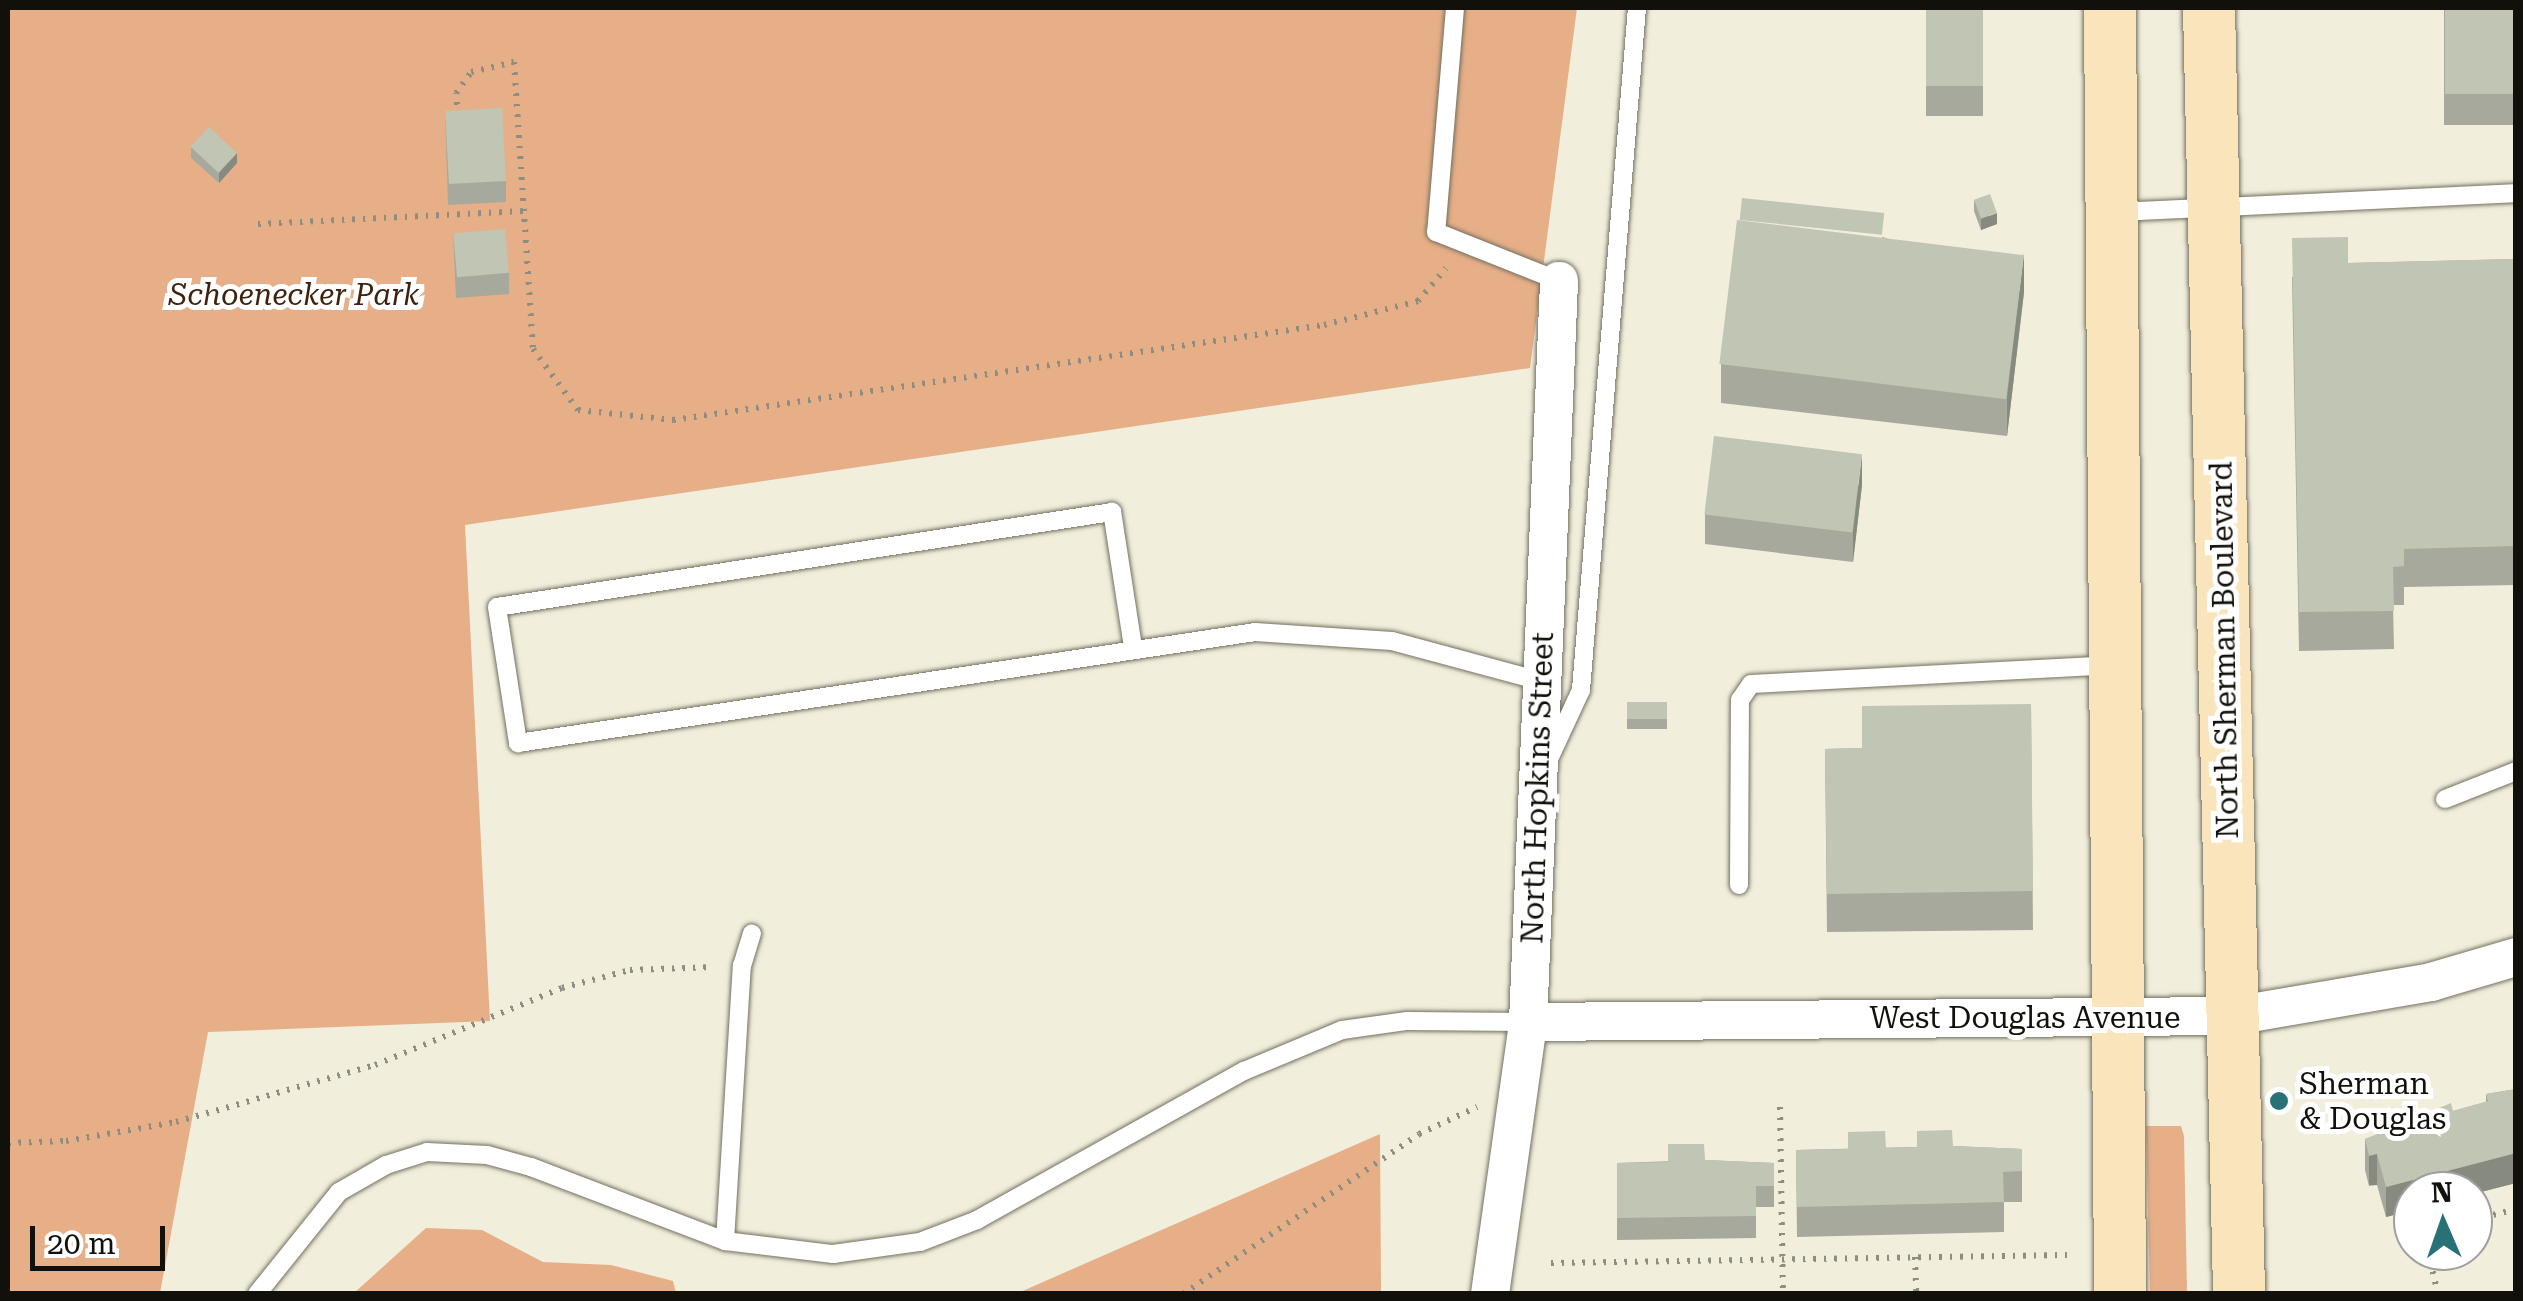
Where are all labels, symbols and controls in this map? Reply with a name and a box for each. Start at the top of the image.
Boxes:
park label: Schoenecker Park [169,277,419,313]
street label: North Sherman Boulevard [2204,461,2246,839]
street label: North Hopkins Street [1515,632,1561,944]
street label: West Douglas Avenue [1869,1000,2181,1036]
place label: Sherman & Douglas [2299,1066,2446,1136]
marker: Sherman & Douglas [2268,1090,2290,1112]
north arrow [2393,1171,2493,1271]
text: N [2431,1176,2453,1209]
scale bar [35,1206,170,1268]
text: 20 m [47,1226,116,1261]

